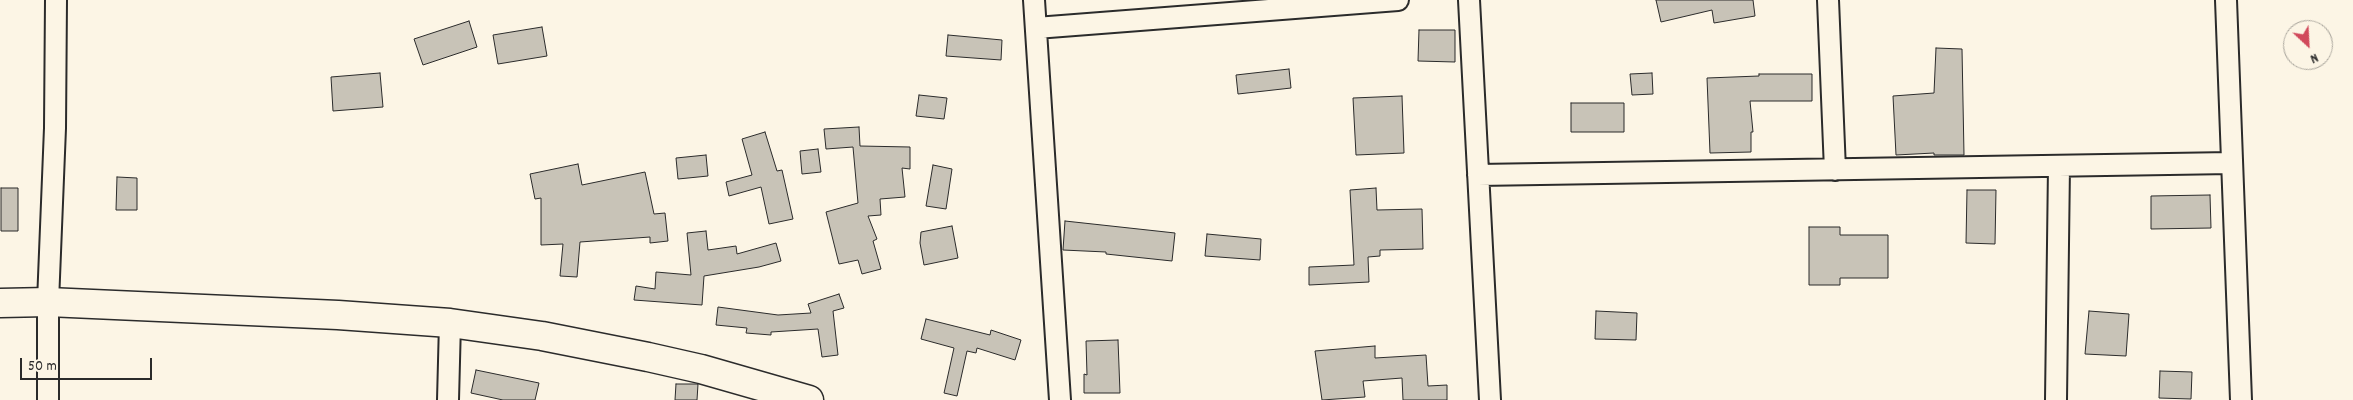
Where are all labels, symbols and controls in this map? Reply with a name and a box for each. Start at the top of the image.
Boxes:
north arrow [2283,20,2333,70]
text: N [2307,47,2321,68]
scale bar [22,348,155,380]
text: 50 m [28,356,57,378]

